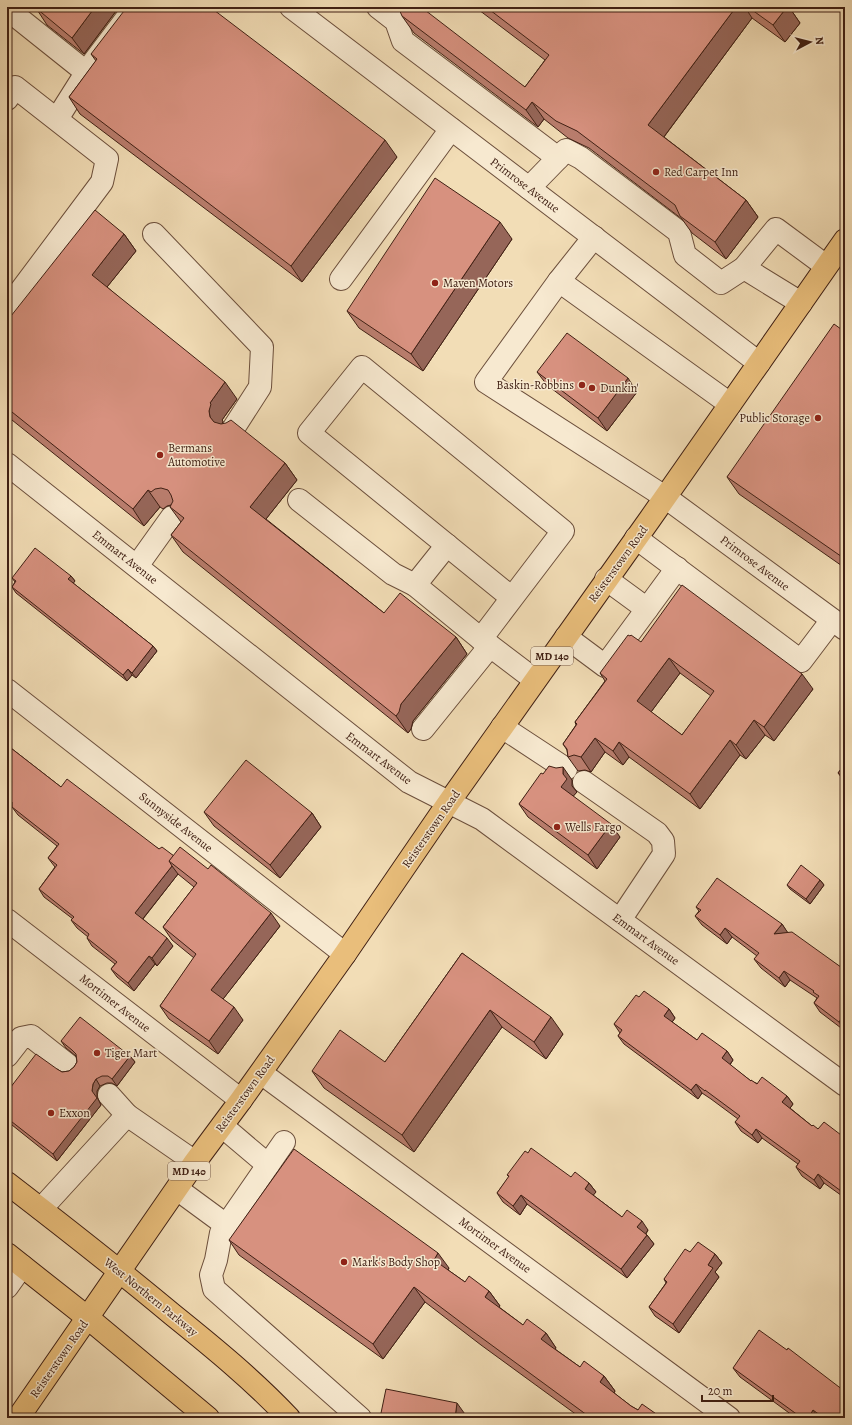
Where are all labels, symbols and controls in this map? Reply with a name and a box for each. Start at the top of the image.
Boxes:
north arrow [790,22,830,62]
text: N [811,36,827,46]
street label: Primrose Avenue [487,154,563,216]
place label: Red Carpet Inn [664,164,739,180]
marker: Red Carpet Inn [651,167,661,177]
place label: Maven Motors [443,275,513,291]
marker: Maven Motors [430,278,440,288]
place label: Baskin-Robbins [496,377,574,393]
marker: Baskin-Robbins [577,380,587,390]
place label: Dunkin' [600,380,639,396]
marker: Dunkin' [587,383,597,393]
place label: Public Storage [739,410,810,426]
marker: Public Storage [813,413,823,423]
place label: Bermans Automotive [167,440,225,470]
marker: Bermans Automotive [155,450,165,460]
street label: Reisterstown Road [585,522,652,606]
street label: Emmart Avenue [89,526,161,588]
street label: Primrose Avenue [717,532,793,594]
road number: MD 140 [531,647,573,665]
street label: Emmart Avenue [343,728,415,788]
street label: Reisterstown Road [398,786,464,871]
street label: Sunnyside Avenue [136,788,216,856]
place label: Wells Fargo [564,819,622,835]
marker: Wells Fargo [552,822,562,832]
street label: Emmart Avenue [609,909,683,969]
street label: Mortimer Avenue [76,970,154,1036]
place label: Tiger Mart [105,1045,157,1061]
marker: Tiger Mart [92,1048,102,1058]
street label: Reisterstown Road [212,1052,279,1136]
place label: Exxon [59,1105,90,1121]
marker: Exxon [46,1108,56,1118]
road number: MD 140 [168,1162,210,1180]
street label: Mortimer Avenue [456,1213,534,1277]
street label: West Northern Parkway [100,1253,202,1340]
place label: Mark's Body Shop [352,1254,440,1270]
marker: Mark's Body Shop [339,1257,349,1267]
street label: Reisterstown Road [26,1316,92,1401]
scale bar [702,1377,773,1403]
text: 20 m [708,1383,732,1399]

